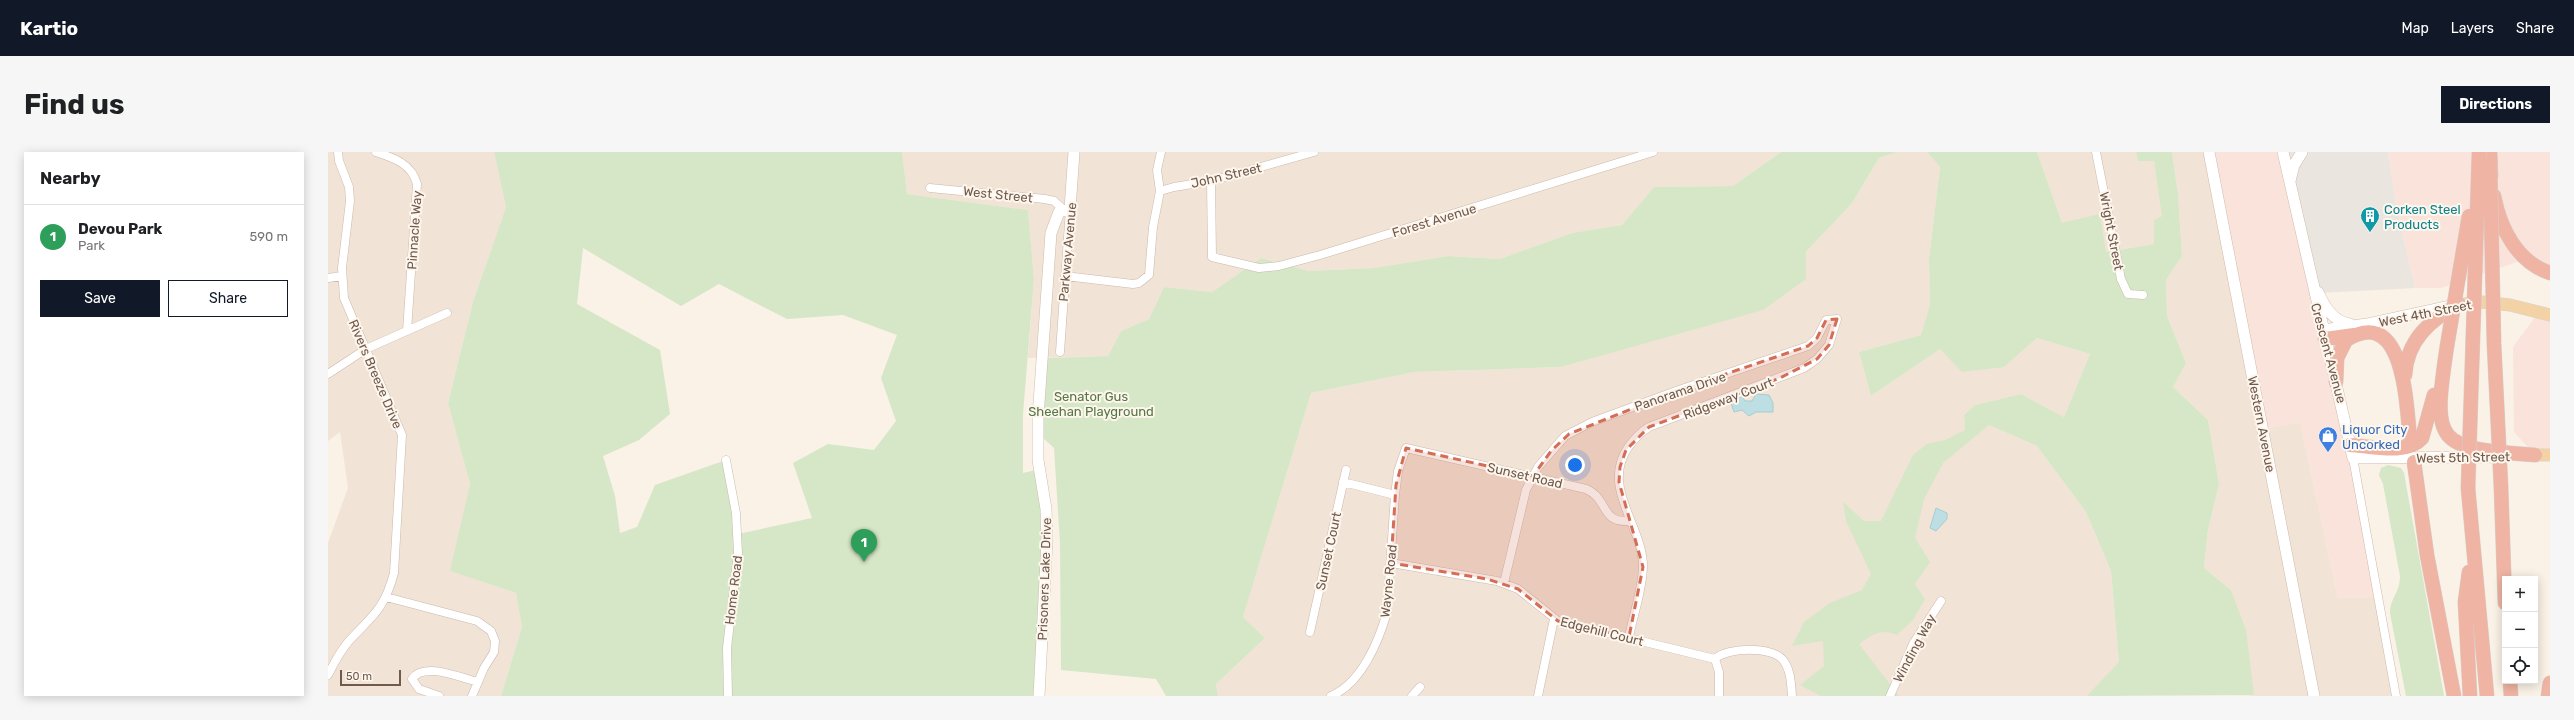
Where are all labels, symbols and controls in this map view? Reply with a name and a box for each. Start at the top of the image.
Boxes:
text: Kartio [20,17,78,40]
text: Map [2402,20,2429,37]
text: Layers [2451,20,2494,37]
text: Share [2516,20,2554,37]
button: Directions [2441,86,2550,123]
text: Find us [24,88,124,121]
street label: John Street [1189,160,1263,191]
text: Nearby [40,168,101,188]
street label: West Street [962,183,1033,206]
street label: Pinnacle Way [404,190,425,270]
street label: Wright Street [2096,191,2126,272]
street label: Forest Avenue [1390,201,1478,240]
street label: Parkway Avenue [1056,202,1079,302]
place label: Corken Steel Products [2384,202,2461,232]
building icon: Corken Steel Products [2359,205,2381,233]
text: Devou Park [78,220,162,238]
text: 1 [50,229,56,244]
text: 590 m [250,229,288,244]
text: Park [78,238,105,253]
button: Save [40,280,160,317]
button: Share [168,280,288,317]
street label: West 4th Street [2377,297,2473,330]
street label: Crescent Avenue [2308,301,2349,405]
street label: Rivers Breeze Drive [346,317,405,431]
street label: Panorama Drive [1632,369,1728,414]
street label: Ridgeway Court [1681,374,1776,424]
street label: Western Avenue [2245,375,2278,473]
park label: Senator Gus Sheehan Playground [1028,389,1154,420]
place label: Liquor City Uncorked [2342,422,2407,452]
shop icon: Liquor City Uncorked [2317,425,2339,453]
street label: West 5th Street [2416,449,2510,466]
your location [1565,455,1585,475]
street label: Sunset Road [1486,460,1564,491]
street label: Sunset Court [1313,510,1344,592]
street label: Prisoners Lake Drive [1035,517,1054,641]
pin: 1 [851,529,877,562]
street label: Wayne Road [1377,544,1400,618]
street label: Home Road [722,555,745,626]
map controls [2502,576,2538,684]
button: + [2502,576,2538,612]
street label: Winding Way [1890,611,1940,685]
button: − [2502,612,2538,648]
street label: Edgehill Court [1559,614,1645,650]
button: locate [2502,648,2538,684]
scale bar [340,668,401,687]
text: 50 m [346,670,372,683]

